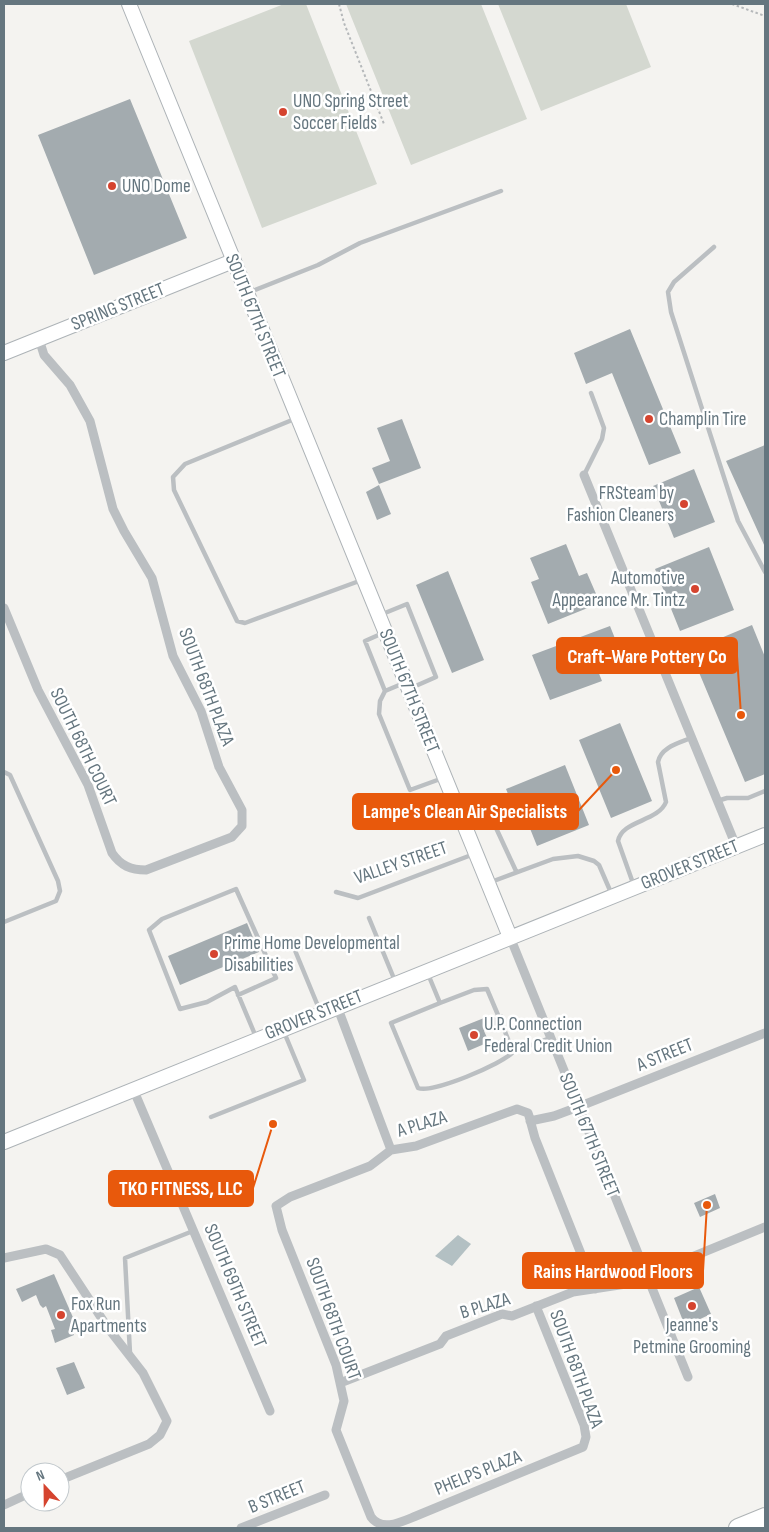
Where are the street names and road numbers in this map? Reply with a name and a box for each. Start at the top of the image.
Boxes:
street label: SOUTH 67TH STREET [220,251,290,382]
street label: SPRING STREET [68,278,168,336]
street label: SOUTH 68TH PLAZA [173,625,239,750]
street label: SOUTH 67TH STREET [374,626,444,757]
street label: SOUTH 68TH COURT [45,684,122,810]
street label: GROVER STREET [638,835,743,895]
street label: VALLEY STREET [351,836,451,890]
street label: GROVER STREET [262,985,367,1045]
street label: A STREET [632,1033,697,1077]
street label: SOUTH 67TH STREET [554,1070,624,1201]
street label: A PLAZA [393,1105,450,1143]
street label: SOUTH 69TH STREET [199,1221,272,1352]
street label: SOUTH 68TH COURT [300,1255,366,1384]
street label: B PLAZA [457,1287,514,1324]
street label: SOUTH 68TH PLAZA [544,1307,608,1432]
street label: PHELPS PLAZA [431,1445,525,1501]
street label: B STREET [245,1475,309,1519]

